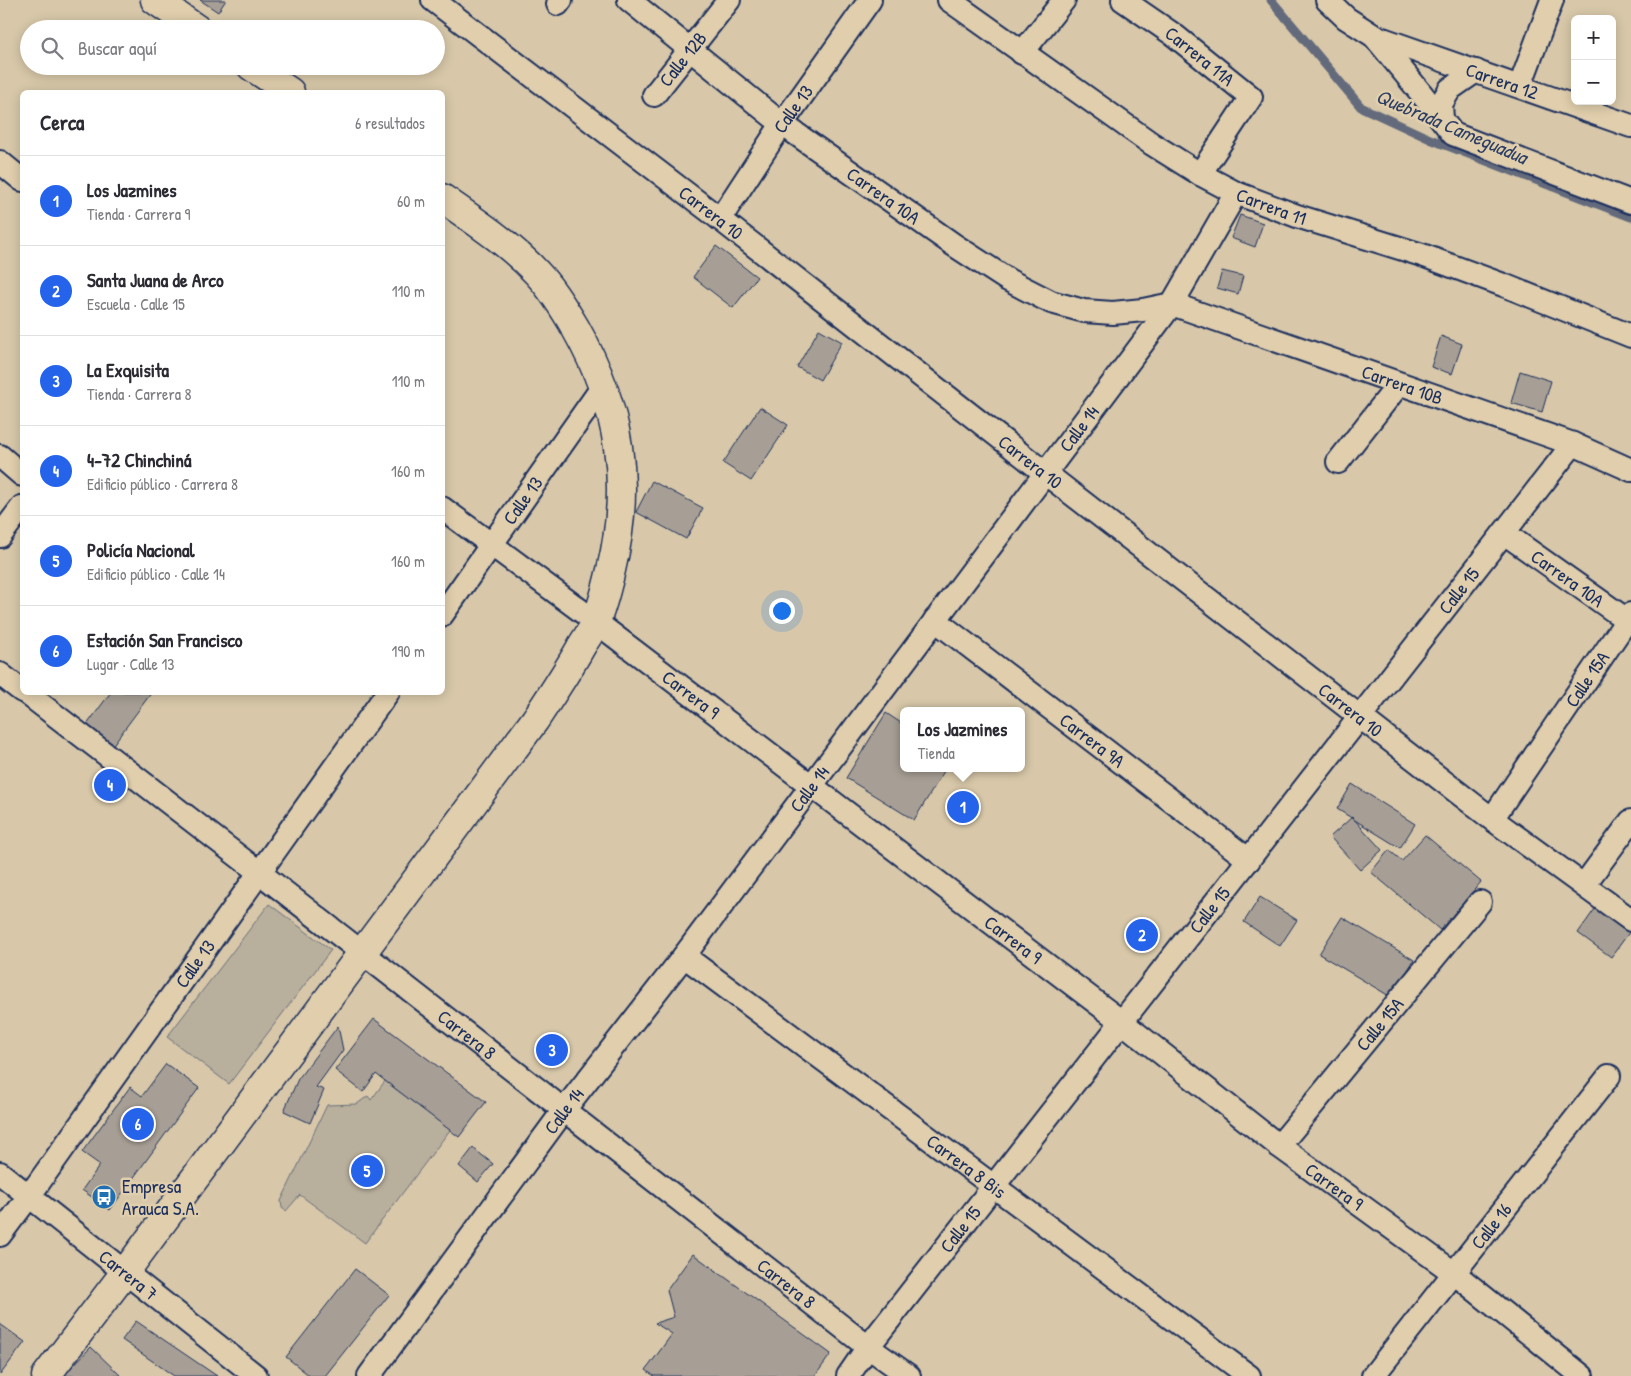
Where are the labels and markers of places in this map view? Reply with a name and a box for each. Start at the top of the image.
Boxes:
pin: 4 [94,766,126,804]
pin: 1 [947,788,979,826]
pin: 2 [1126,916,1158,954]
pin: 3 [536,1031,568,1069]
pin: 6 [122,1105,154,1143]
pin: 5 [351,1152,383,1190]
place label: Empresa Arauca S.A. [122,1173,199,1221]
bus stop icon: Empresa Arauca S.A. [91,1184,117,1210]

